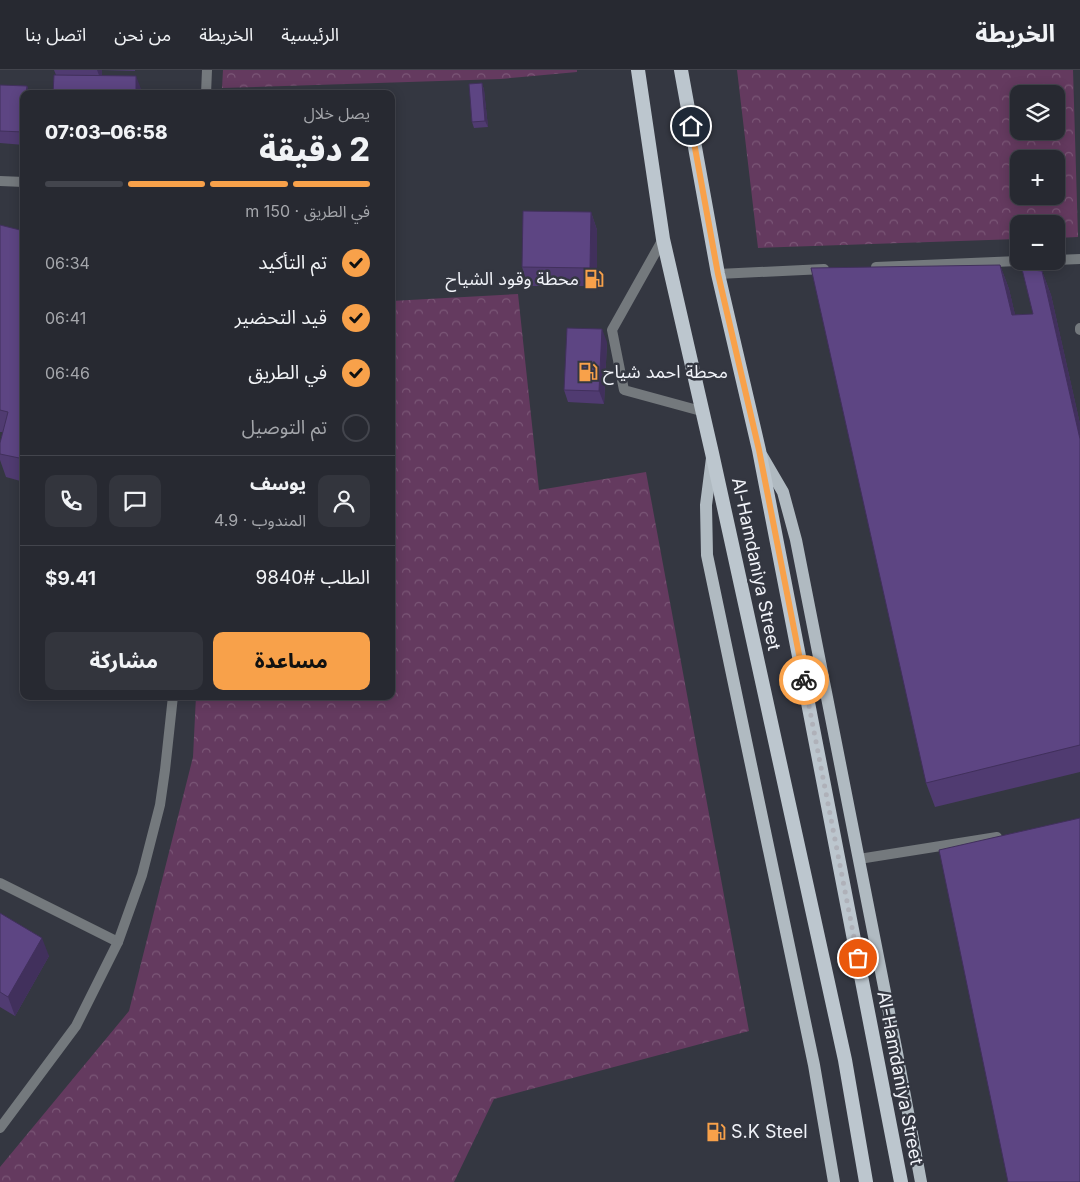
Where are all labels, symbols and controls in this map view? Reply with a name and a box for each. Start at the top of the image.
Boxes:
text: الخريطة [975,19,1055,48]
text: اتصل بنا [25,24,86,45]
text: من نحن [114,24,171,45]
text: الخريطة [199,24,253,45]
text: الرئيسية [281,24,339,45]
map controls [1010,85,1065,270]
button: layers [1010,85,1065,140]
text: يصل خلال [304,103,370,123]
pin [670,105,712,147]
icon: home [677,112,705,140]
text: 06:58–07:03 [45,121,168,144]
text: 2 دقيقة [259,130,370,169]
button: + [1010,150,1065,205]
text: في الطريق · 150 m [245,201,370,221]
button: − [1010,215,1065,270]
icon: check [342,249,370,277]
text: تم التأكيد [258,251,327,274]
text: 06:34 [45,253,90,273]
place label: محطة وقود الشياح [446,268,579,292]
fuel station icon: محطة وقود الشياح [583,268,605,290]
icon: check [342,304,370,332]
text: قيد التحضير [235,306,327,329]
text: 06:41 [45,308,86,328]
icon: check [342,359,370,387]
text: في الطريق [248,361,327,384]
fuel station icon: محطة احمد شياح [577,361,599,383]
place label: محطة احمد شياح [603,361,728,385]
text: 06:46 [45,363,90,383]
text: تم التوصيل [242,416,327,439]
text: يوسف [250,472,306,495]
button: phone [45,475,97,527]
button: chat [109,475,161,527]
button: person [318,475,370,527]
street label: Al-Hamdaniya Street [728,475,785,652]
text: المندوب · 4.9 [214,510,306,530]
text: الطلب #9840 [255,566,370,589]
text: $9.41 [45,567,96,590]
button: مشاركة [45,632,203,690]
button: مساعدة [213,632,370,690]
courier [779,655,829,705]
icon: bike [790,666,818,694]
pin [837,937,879,979]
icon: bag [844,944,872,972]
street label: Al-Hamdaniya Street [873,989,928,1167]
fuel station icon: S.K Steel [705,1121,727,1143]
place label: S.K Steel [731,1121,808,1142]

